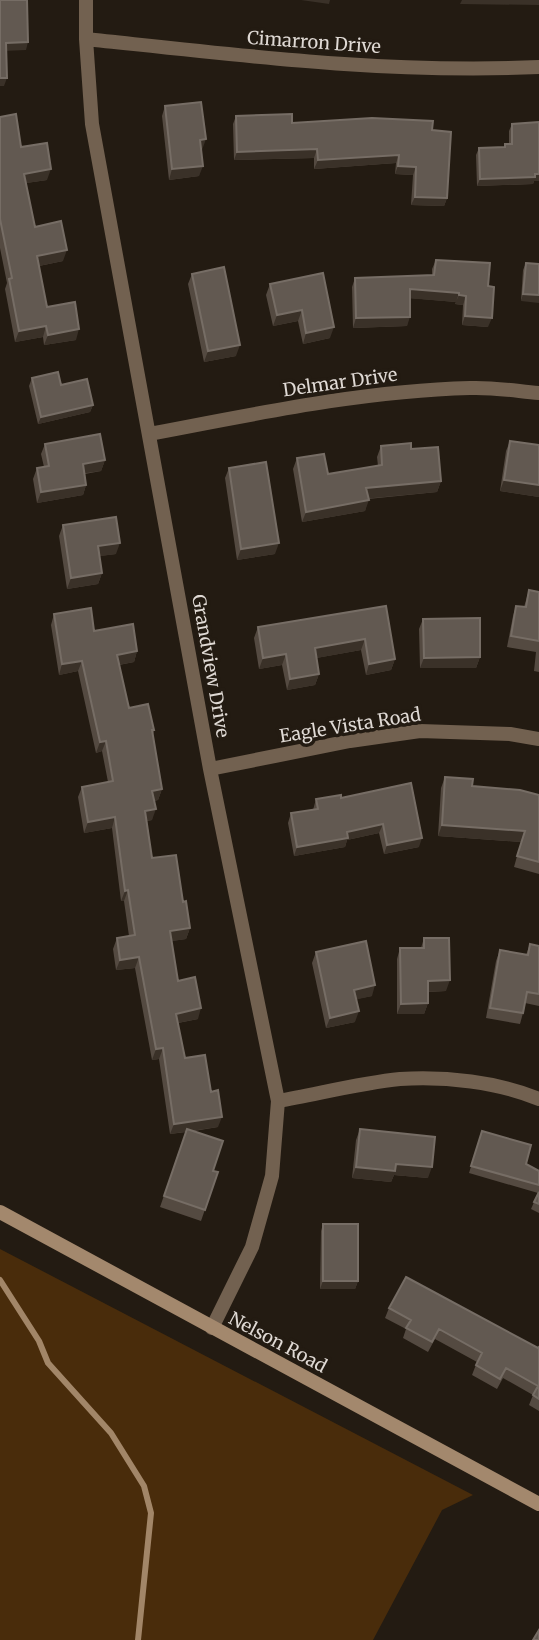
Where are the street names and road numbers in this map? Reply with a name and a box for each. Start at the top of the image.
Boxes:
street label: Cimarron Drive [246,26,382,58]
street label: Delmar Drive [281,363,399,401]
street label: Grandview Drive [187,593,235,739]
street label: Eagle Vista Road [278,702,423,748]
street label: Nelson Road [225,1307,331,1378]

